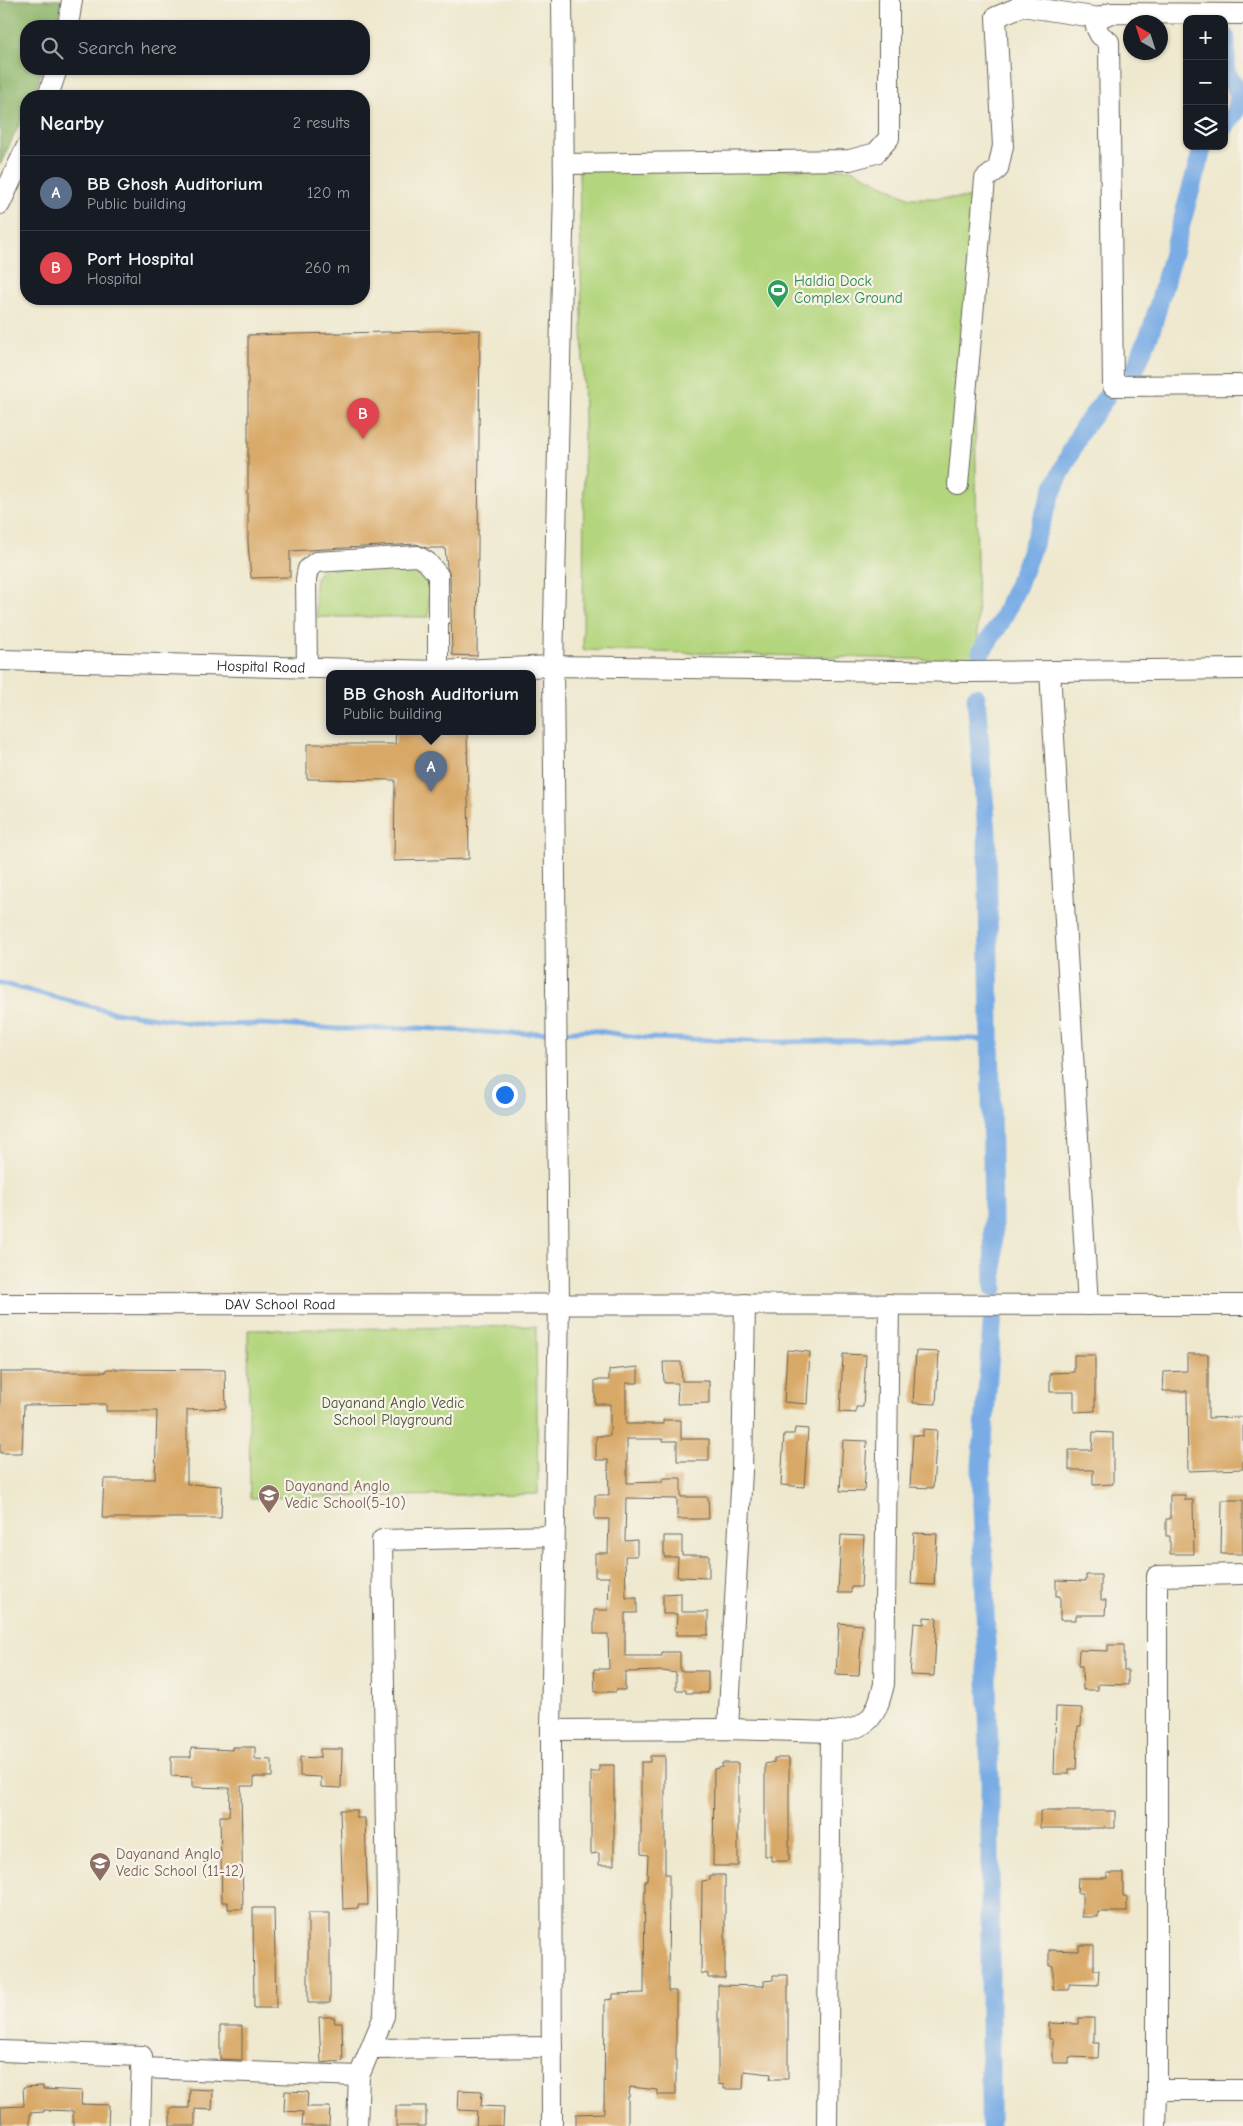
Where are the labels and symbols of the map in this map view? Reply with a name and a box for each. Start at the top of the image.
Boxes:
north arrow [1123,15,1168,60]
place label: Haldia Dock Complex Ground [794,272,903,307]
sports icon: Haldia Dock Complex Ground [766,278,790,309]
pin: B [347,398,379,439]
street label: Hospital Road [216,656,305,677]
pin: A [415,751,447,792]
your location [492,1082,518,1108]
street label: DAV School Road [225,1295,335,1313]
park label: Dayanand Anglo Vedic School Playground [321,1394,465,1429]
place label: Dayanand Anglo Vedic School(5-10) [285,1477,406,1512]
school or university icon: Dayanand Anglo Vedic School(5-10) [257,1483,281,1514]
place label: Dayanand Anglo Vedic School (11-12) [116,1845,244,1880]
school or university icon: Dayanand Anglo Vedic School (11-12) [88,1851,112,1882]

